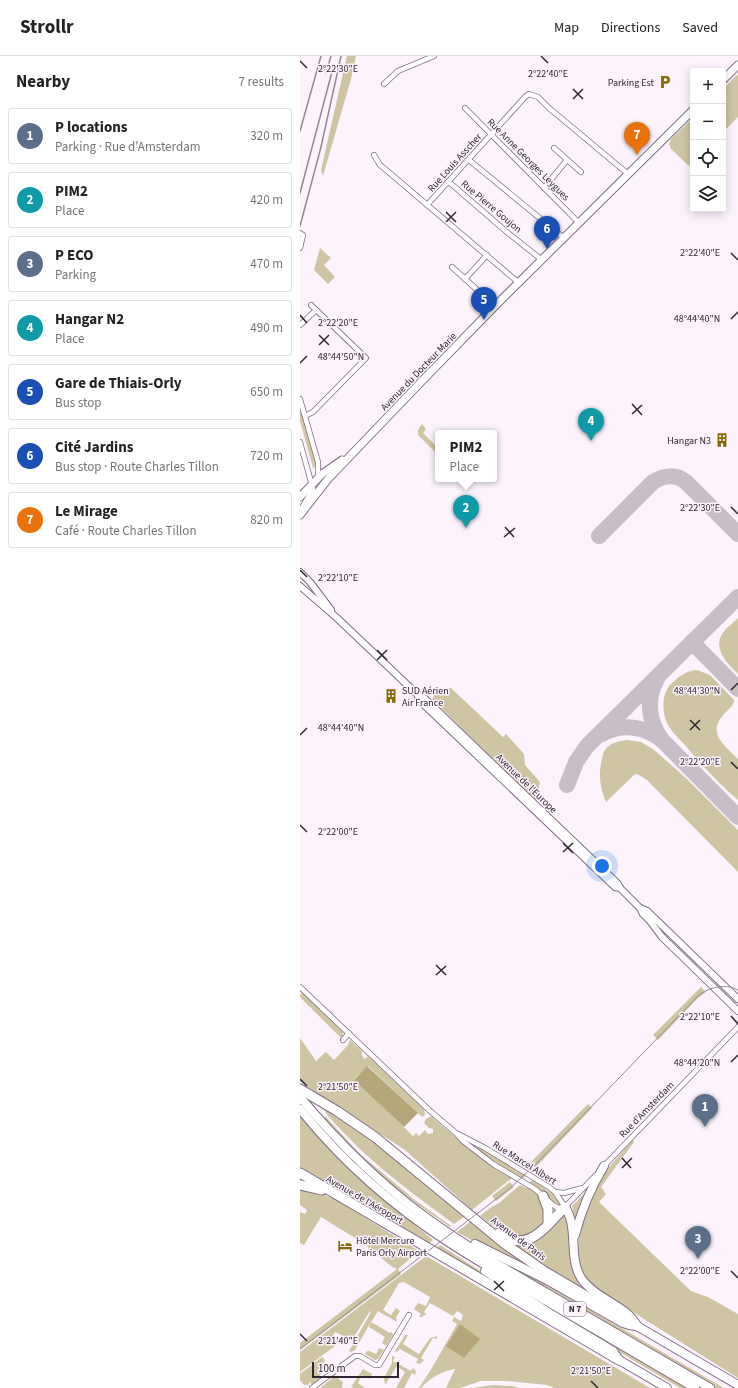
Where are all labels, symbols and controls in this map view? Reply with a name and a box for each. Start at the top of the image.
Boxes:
text: Strollr [20,14,74,41]
text: Map [554,18,579,38]
text: Directions [601,18,660,38]
text: Saved [682,18,718,38]
text: 2°22'30"E [318,62,358,76]
text: 2°22'40"E [528,67,568,81]
map controls [690,68,726,212]
button: + [690,68,726,104]
text: Nearby [16,70,70,94]
text: 7 results [239,73,284,91]
parking icon: Parking Est [657,74,673,90]
place label: Parking Est [608,76,655,90]
button: − [690,104,726,140]
street label: Rue Anne Georges Leygues [484,115,573,204]
text: P locations [55,117,128,138]
pin: 7 [624,122,650,155]
text: 1 [27,127,33,145]
text: 320 m [250,127,283,145]
street label: Rue Louis Asscher [425,130,485,195]
text: Parking · Rue d'Amsterdam [55,138,200,156]
button: locate [690,140,726,176]
button: layers [690,176,726,212]
street label: Rue Pierre Goujon [458,177,525,236]
text: PIM2 [55,181,88,202]
text: 2 [27,191,33,209]
text: 420 m [250,191,283,209]
text: Place [55,202,84,220]
pin: 6 [534,216,560,249]
text: P ECO [55,245,94,266]
text: 2°22'40"E [680,246,720,260]
text: 3 [27,255,33,273]
text: 470 m [250,255,283,273]
text: Parking [55,266,96,284]
pin: 5 [471,287,497,320]
text: Hangar N2 [55,309,124,330]
text: 48°44'40"N [674,312,720,326]
text: 2°22'20"E [318,316,358,330]
text: 4 [27,319,33,337]
text: 490 m [250,319,283,337]
street label: Avenue du Docteur Marie [378,329,460,414]
text: Place [55,330,84,348]
text: 48°44'50"N [318,350,364,364]
text: Gare de Thiais-Orly [55,373,182,394]
text: 5 [27,383,33,401]
text: 650 m [250,383,283,401]
text: Bus stop [55,394,101,412]
pin: 4 [578,408,604,441]
popup [435,430,497,482]
building icon: Hangar N3 [714,432,730,448]
place label: Hangar N3 [667,434,711,448]
text: Cité Jardins [55,437,133,458]
text: PIM2 [450,437,482,458]
text: 6 [27,447,33,465]
text: 720 m [250,447,283,465]
text: Bus stop · Route Charles Tillon [55,458,219,476]
text: Place [450,458,479,476]
pin: 2 [453,495,479,528]
text: Le Mirage [55,501,118,522]
text: 2°22'30"E [680,501,720,515]
text: 7 [27,511,33,529]
text: 820 m [250,511,283,529]
text: Café · Route Charles Tillon [55,522,197,540]
text: 2°22'10"E [318,571,358,585]
place label: SUD Aérien Air France [402,684,449,710]
text: 48°44'30"N [674,684,720,698]
building icon: SUD Aérien Air France [383,688,399,704]
text: 48°44'40"N [318,721,364,735]
street label: Avenue de l'Europe [493,751,560,817]
text: 2°22'20"E [680,755,720,769]
text: 2°22'00"E [318,825,358,839]
your location [592,856,612,876]
text: 2°22'10"E [680,1010,720,1024]
text: 48°44'20"N [674,1056,720,1070]
street label: Rue d'Amsterdam [616,1078,677,1141]
text: 2°21'50"E [318,1080,358,1094]
pin: 1 [692,1094,718,1127]
street label: Rue Marcel Albert [490,1138,560,1188]
street label: Avenue de l'Aéroport [323,1172,406,1228]
street label: Avenue de Paris [488,1213,549,1264]
pin: 3 [685,1226,711,1259]
place label: Hôtel Mercure Paris Orly Airport [356,1234,428,1260]
hotel icon: Hôtel Mercure Paris Orly Airport [337,1238,353,1254]
text: 2°22'00"E [680,1264,720,1278]
road number: N 7 [564,1302,586,1316]
text: 2°21'40"E [318,1334,358,1348]
scale bar [312,1360,399,1379]
text: 100 m [318,1361,346,1376]
text: 2°21'50"E [571,1364,611,1378]

